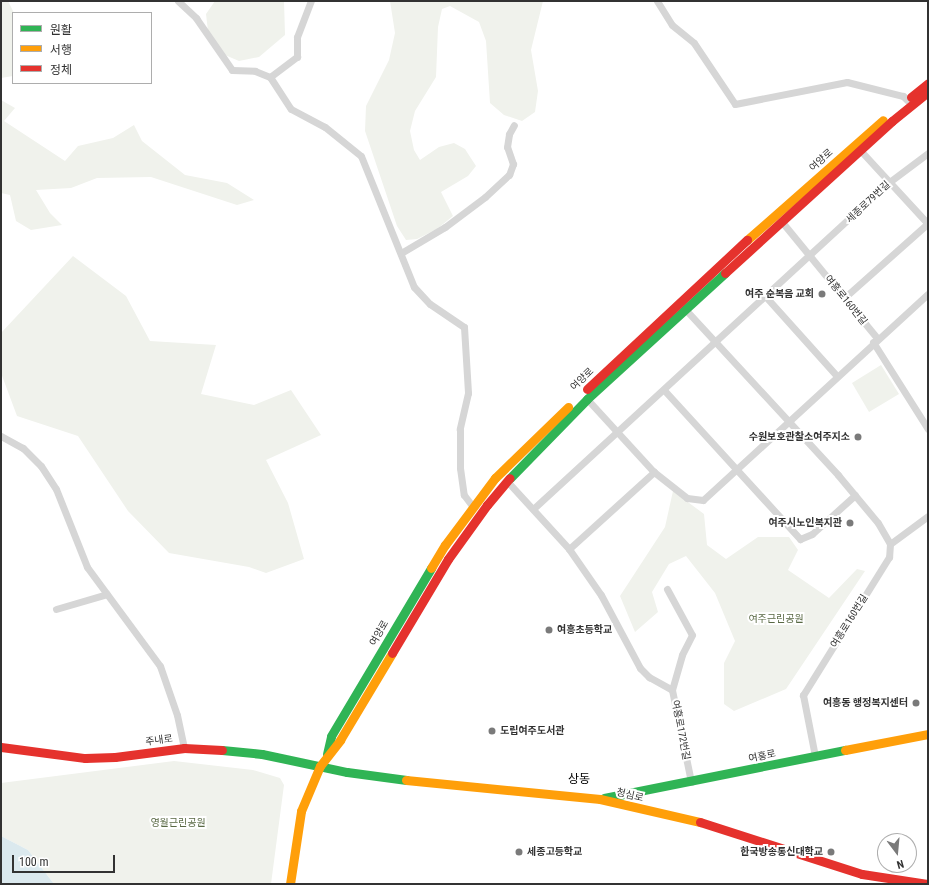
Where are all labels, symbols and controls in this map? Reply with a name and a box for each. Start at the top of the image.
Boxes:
legend [12,12,152,84]
text: 원활 [50,23,72,37]
text: 서행 [50,43,72,57]
text: 정체 [50,63,72,77]
street label: 여양로 [807,146,835,174]
street label: 세종로79번길 [843,179,893,225]
street label: 여흥로160번길 [822,273,870,327]
place label: 여주 순복음 교회 [745,288,814,300]
marker: 여주 순복음 교회 [817,289,827,299]
street label: 여양로 [568,365,596,393]
place label: 수원보호관찰소여주지소 [749,431,850,443]
marker: 수원보호관찰소여주지소 [853,432,863,442]
place label: 여주시노인복지관 [768,517,842,529]
marker: 여주시노인복지관 [845,518,855,528]
street label: 여흥로160번길 [828,592,870,650]
park label: 여주근린공원 [748,613,804,625]
street label: 여양로 [367,618,391,648]
place label: 여흥초등학교 [557,624,612,636]
marker: 여흥초등학교 [544,625,554,635]
place label: 여흥동 행정복지센터 [823,697,908,709]
marker: 여흥동 행정복지센터 [911,698,921,708]
street label: 여흥로172번길 [669,699,693,761]
place label: 도립여주도서관 [500,725,564,737]
marker: 도립여주도서관 [487,726,497,736]
street label: 주내로 [145,732,173,748]
street label: 여흥로 [747,747,777,765]
district label: 상동 [568,773,590,787]
street label: 청심로 [615,786,645,804]
park label: 영월근린공원 [150,817,206,829]
north arrow [877,833,917,873]
place label: 세종고등학교 [527,846,582,858]
place label: 한국방송통신대학교 [740,846,823,858]
scale bar [14,847,117,873]
marker: 세종고등학교 [514,847,524,857]
marker: 한국방송통신대학교 [826,847,836,857]
text: 100 m [19,855,49,869]
text: N [895,857,905,871]

